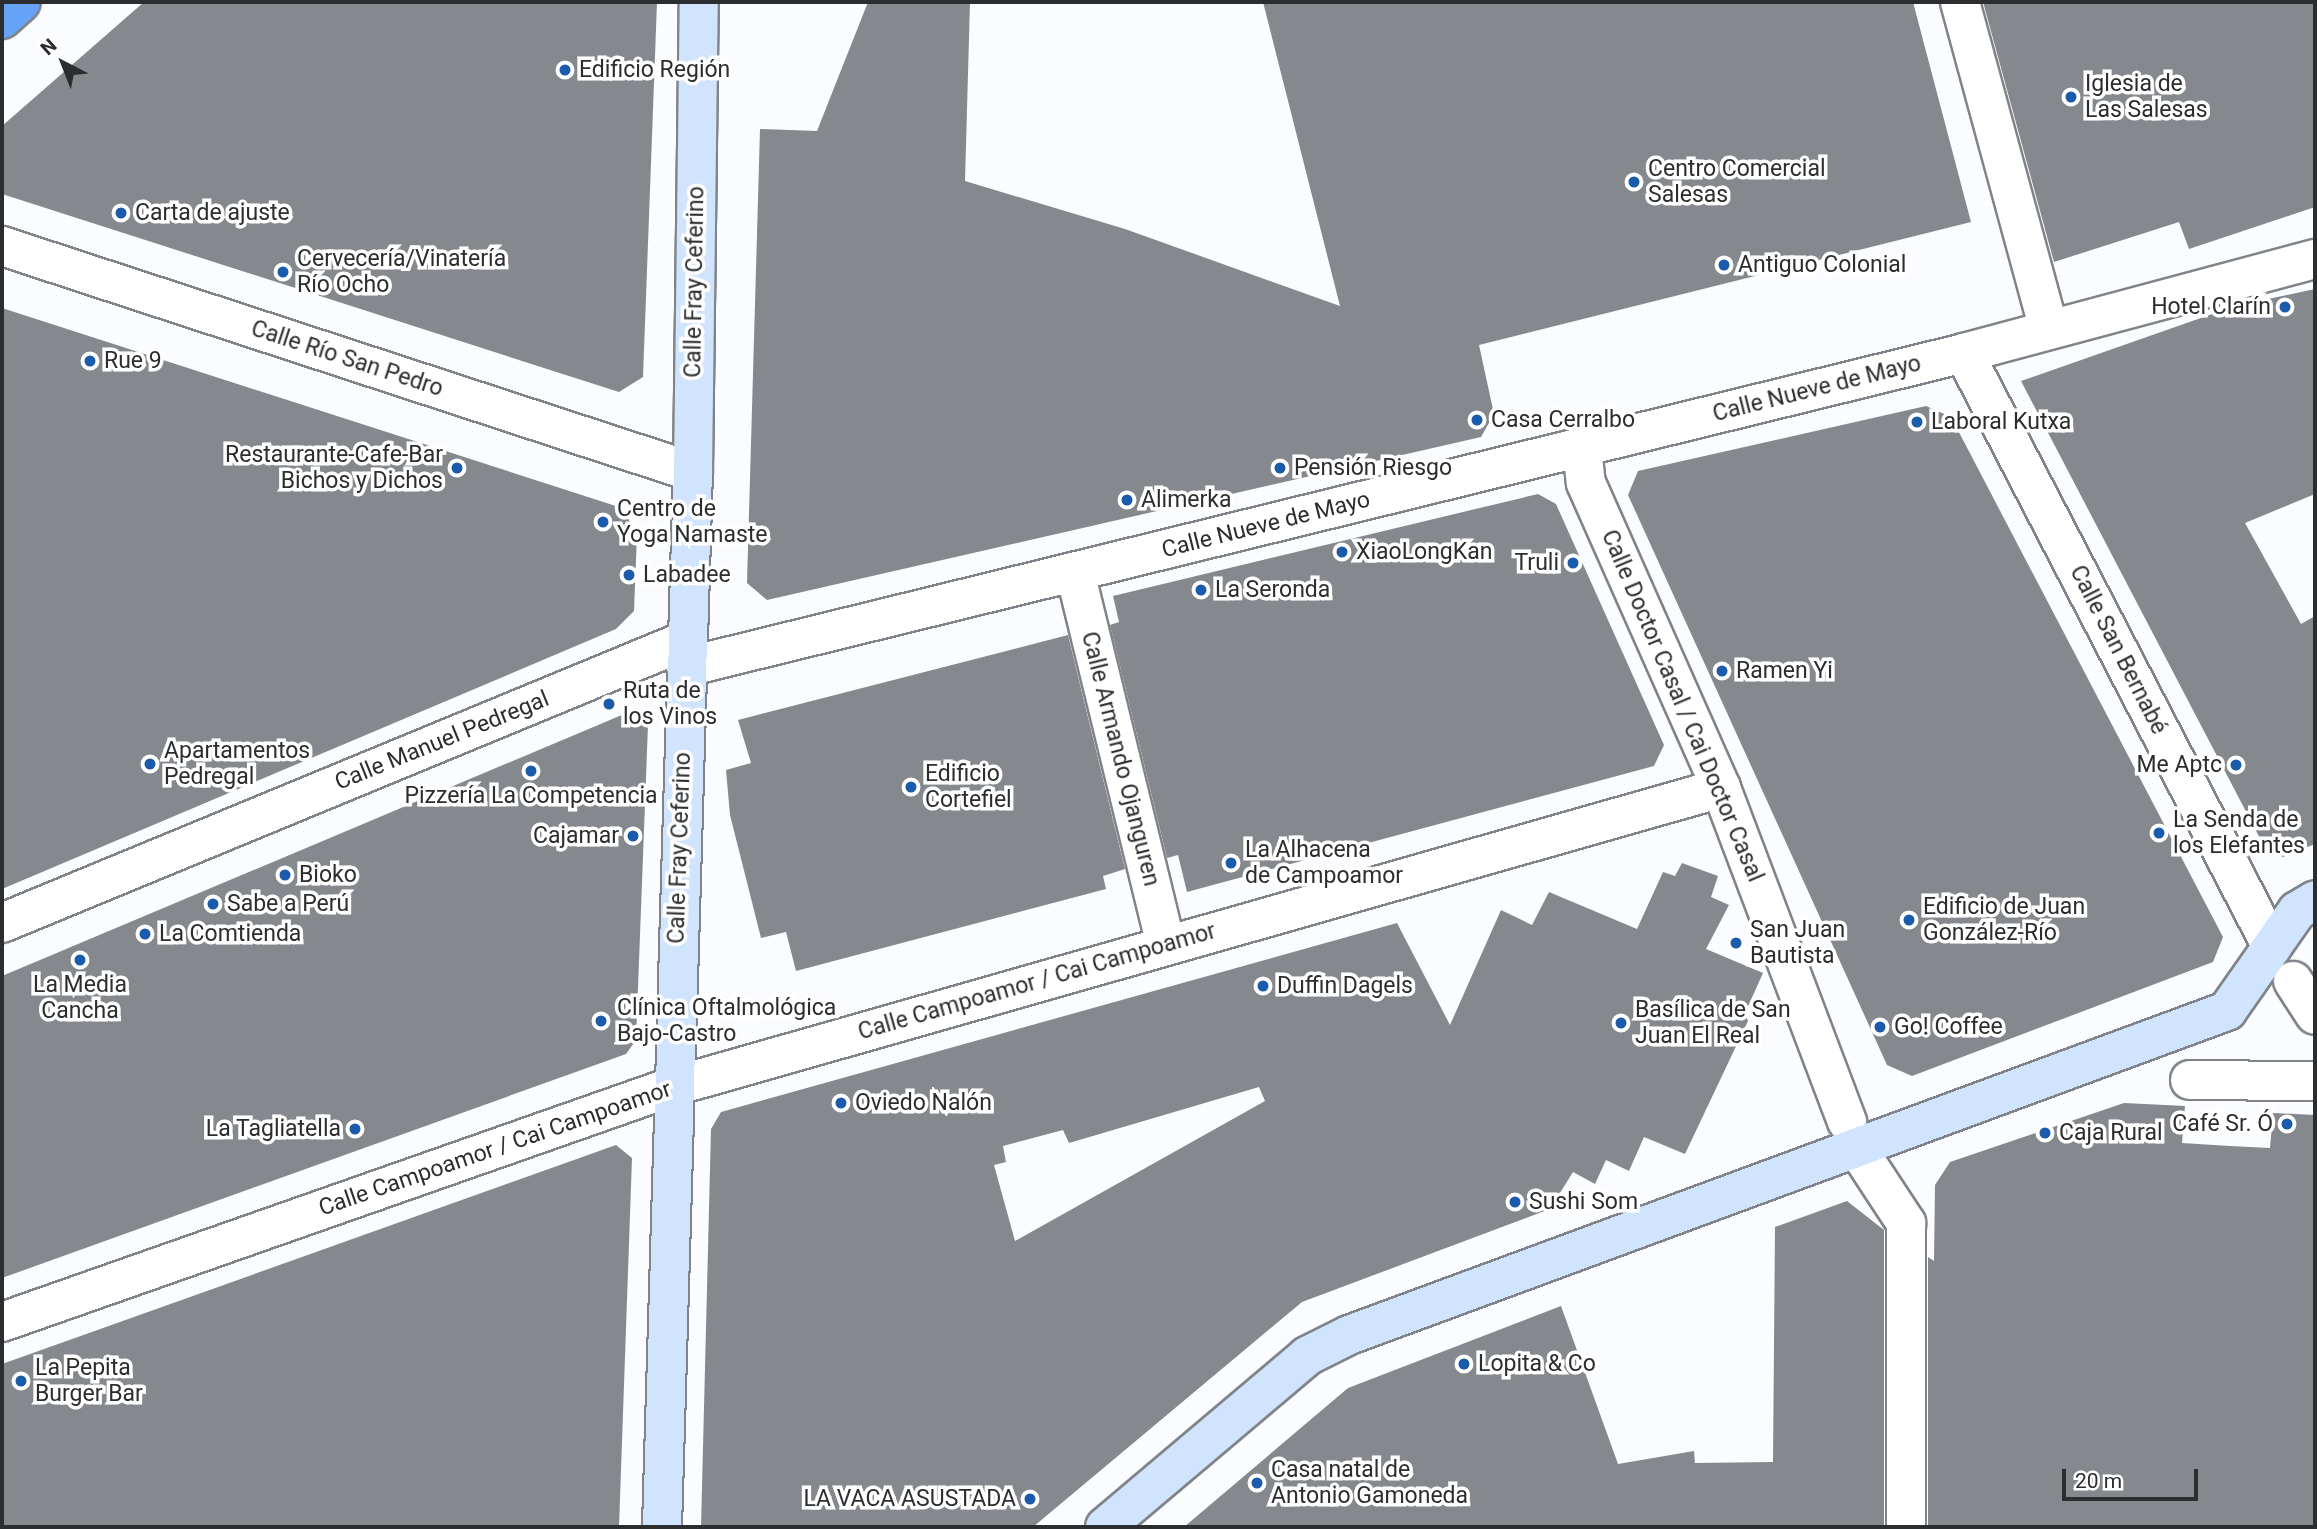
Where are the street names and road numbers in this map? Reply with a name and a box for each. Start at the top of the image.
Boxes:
street label: Calle Fray Ceferino [680,186,710,378]
street label: Calle Río San Pedro [248,315,446,403]
street label: Calle Nueve de Mayo [1710,350,1924,428]
street label: Calle Nueve de Mayo [1159,486,1373,564]
street label: Calle Doctor Casal / Cai Doctor Casal [1595,526,1769,886]
street label: Calle San Bernabé [2064,561,2172,739]
street label: Calle Armando Ojanguren [1075,629,1165,889]
street label: Calle Manuel Pedregal [331,685,553,797]
street label: Calle Fray Ceferino [663,752,697,944]
street label: Calle Campoamor / Cai Campoamor [855,918,1219,1046]
street label: Calle Campoamor / Cai Campoamor [315,1076,675,1222]

